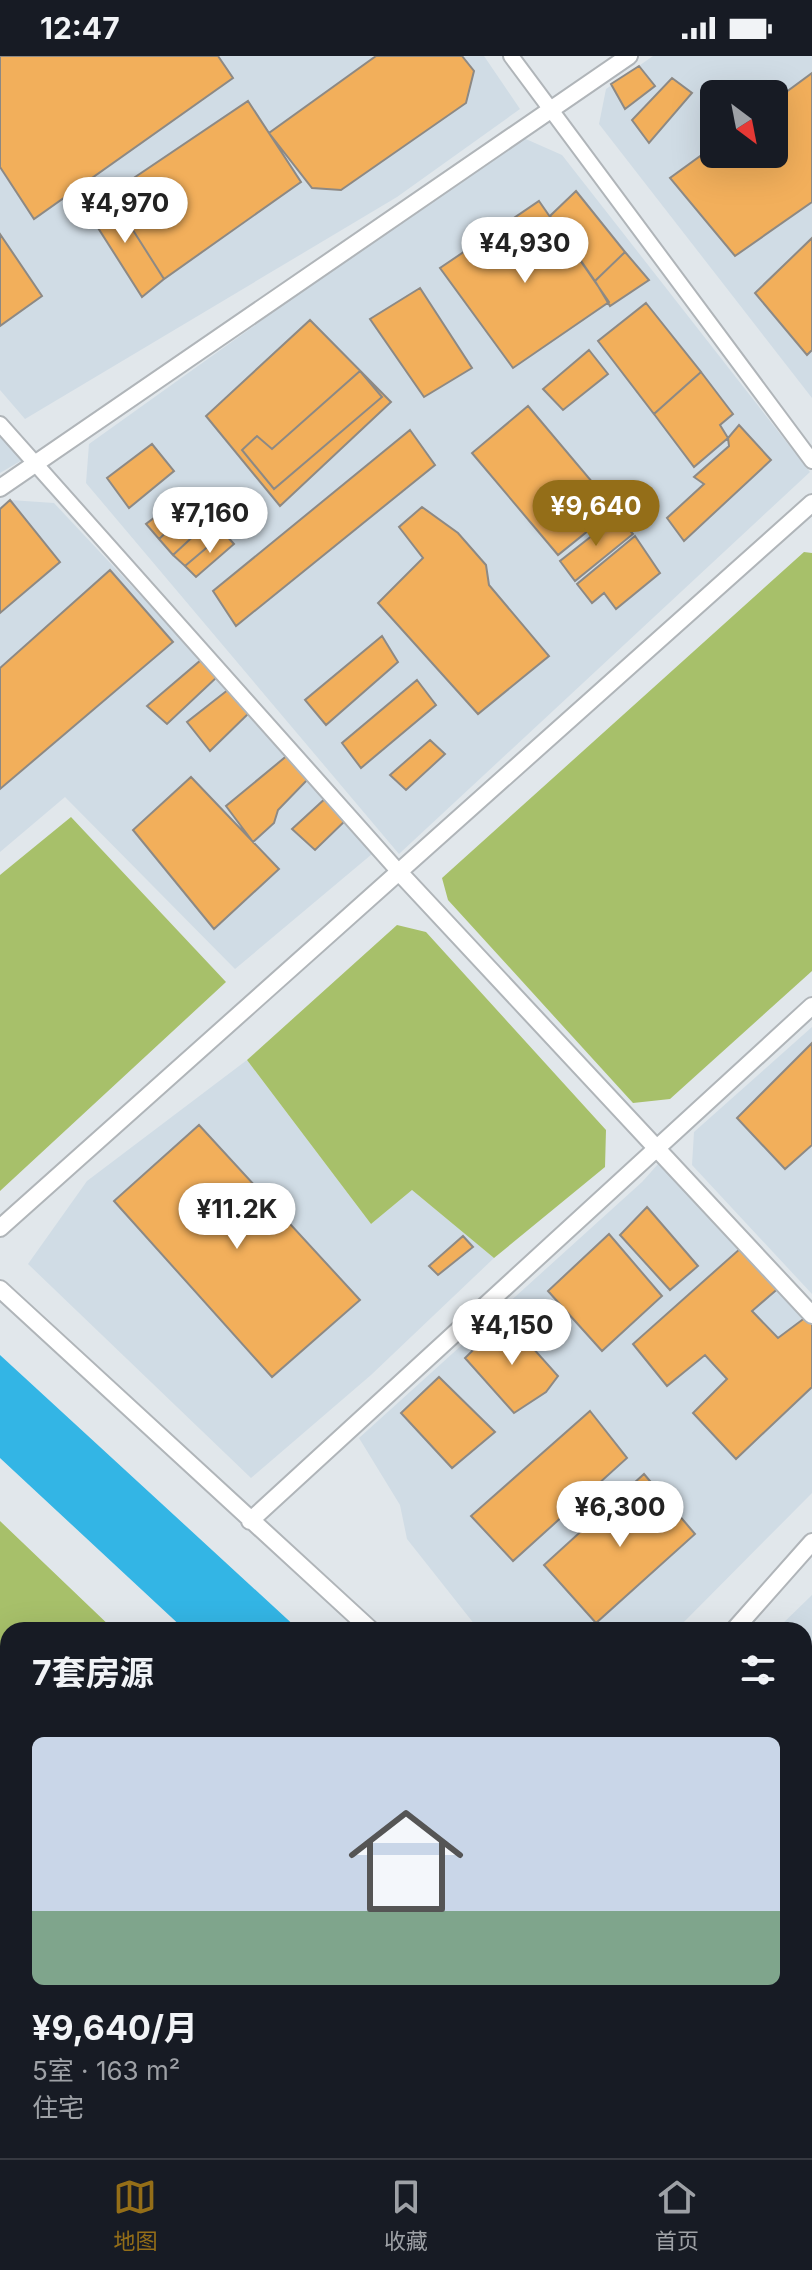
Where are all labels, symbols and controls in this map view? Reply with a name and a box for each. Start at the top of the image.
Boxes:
text: 12:47 [40,10,120,46]
north arrow [700,80,788,168]
map controls [700,80,788,168]
pin: ¥4,970 [60,177,190,245]
text: ¥4,970 [81,187,169,218]
pin: ¥4,930 [460,217,590,285]
text: ¥4,930 [479,227,571,258]
pin: ¥9,640 [531,480,661,548]
pin: ¥7,160 [145,487,275,555]
text: ¥9,640 [551,490,641,521]
text: ¥7,160 [171,497,249,528]
pin: ¥11.2K [172,1183,302,1251]
text: ¥11.2K [196,1193,278,1224]
pin: ¥4,150 [447,1299,577,1367]
text: ¥4,150 [470,1309,554,1340]
pin: ¥6,300 [555,1481,685,1549]
text: ¥6,300 [575,1491,665,1522]
icon: filters [736,1648,780,1692]
text: 7套房源 [32,1652,154,1693]
icon: home [334,1789,478,1933]
text: ¥9,640/月 [32,2007,198,2048]
text: 5室 · 163 m² [32,2055,180,2086]
text: 住宅 [32,2092,84,2123]
tab: 地图 [113,2175,157,2255]
tab: 收藏 [384,2175,428,2255]
tab: 首页 [655,2175,699,2255]

